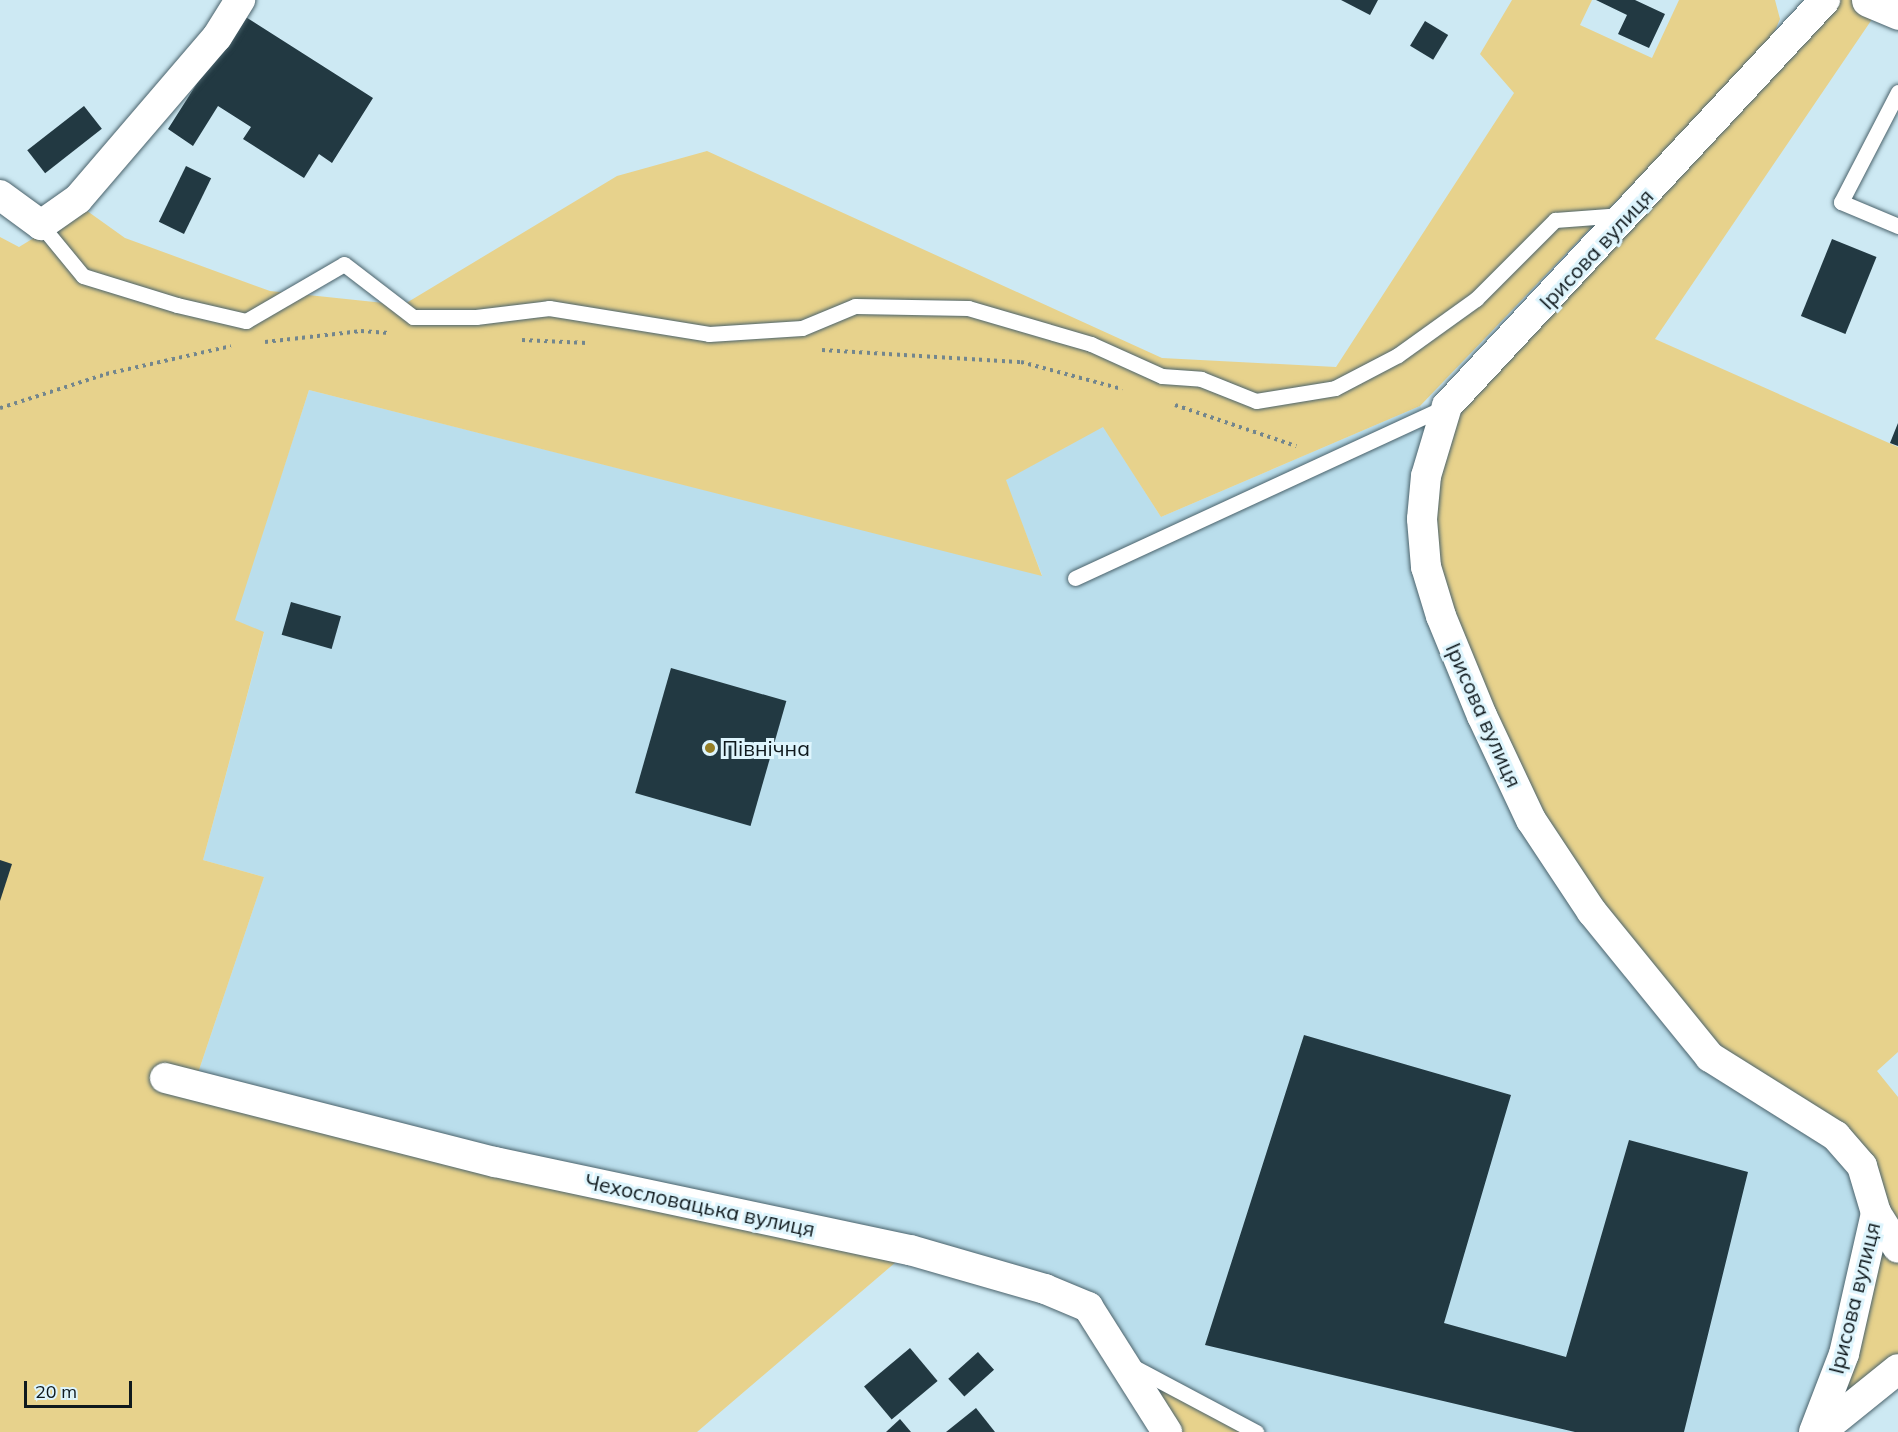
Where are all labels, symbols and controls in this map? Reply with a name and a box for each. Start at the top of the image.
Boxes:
street label: Ірисова вулиця [1534,184,1658,314]
street label: Ірисова вулиця [1441,639,1527,791]
place label: Північна [722,735,810,761]
marker: Північна [703,741,717,755]
street label: Чехословацька вулиця [583,1168,817,1242]
street label: Ірисова вулиця [1823,1220,1885,1376]
scale bar [27,1369,135,1407]
text: 20 m [35,1380,77,1403]

